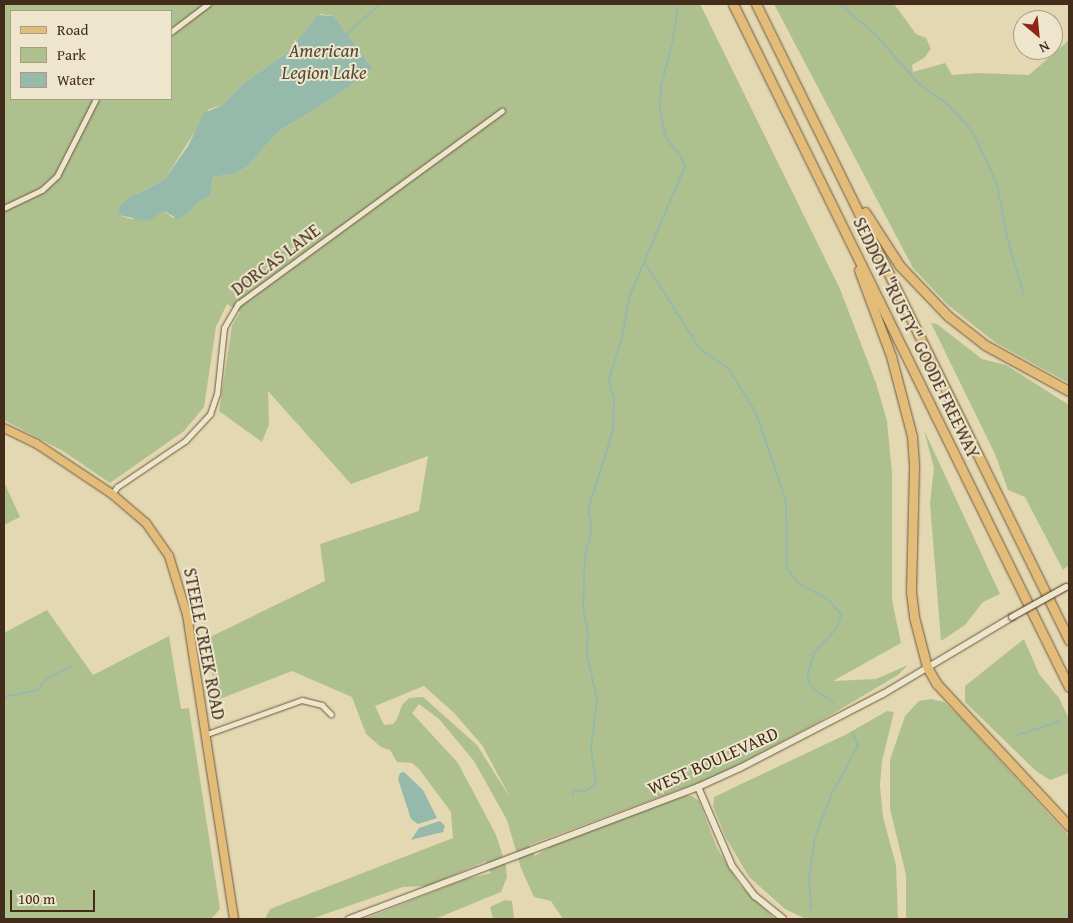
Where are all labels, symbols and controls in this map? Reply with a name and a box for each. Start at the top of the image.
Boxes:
legend [10,10,172,100]
north arrow [1013,10,1063,60]
text: Road [57,19,88,40]
text: N [1036,36,1053,58]
water label: American Legion Lake [281,40,367,84]
text: Park [57,44,86,65]
text: Water [57,69,95,90]
street label: SEDDON "RUSTY" GOODE FREEWAY [848,214,984,462]
street label: DORCAS LANE [227,220,325,300]
street label: STEELE CREEK ROAD [179,566,229,722]
street label: WEST BOULEVARD [644,723,782,799]
scale bar [12,880,98,912]
text: 100 m [18,888,55,909]

